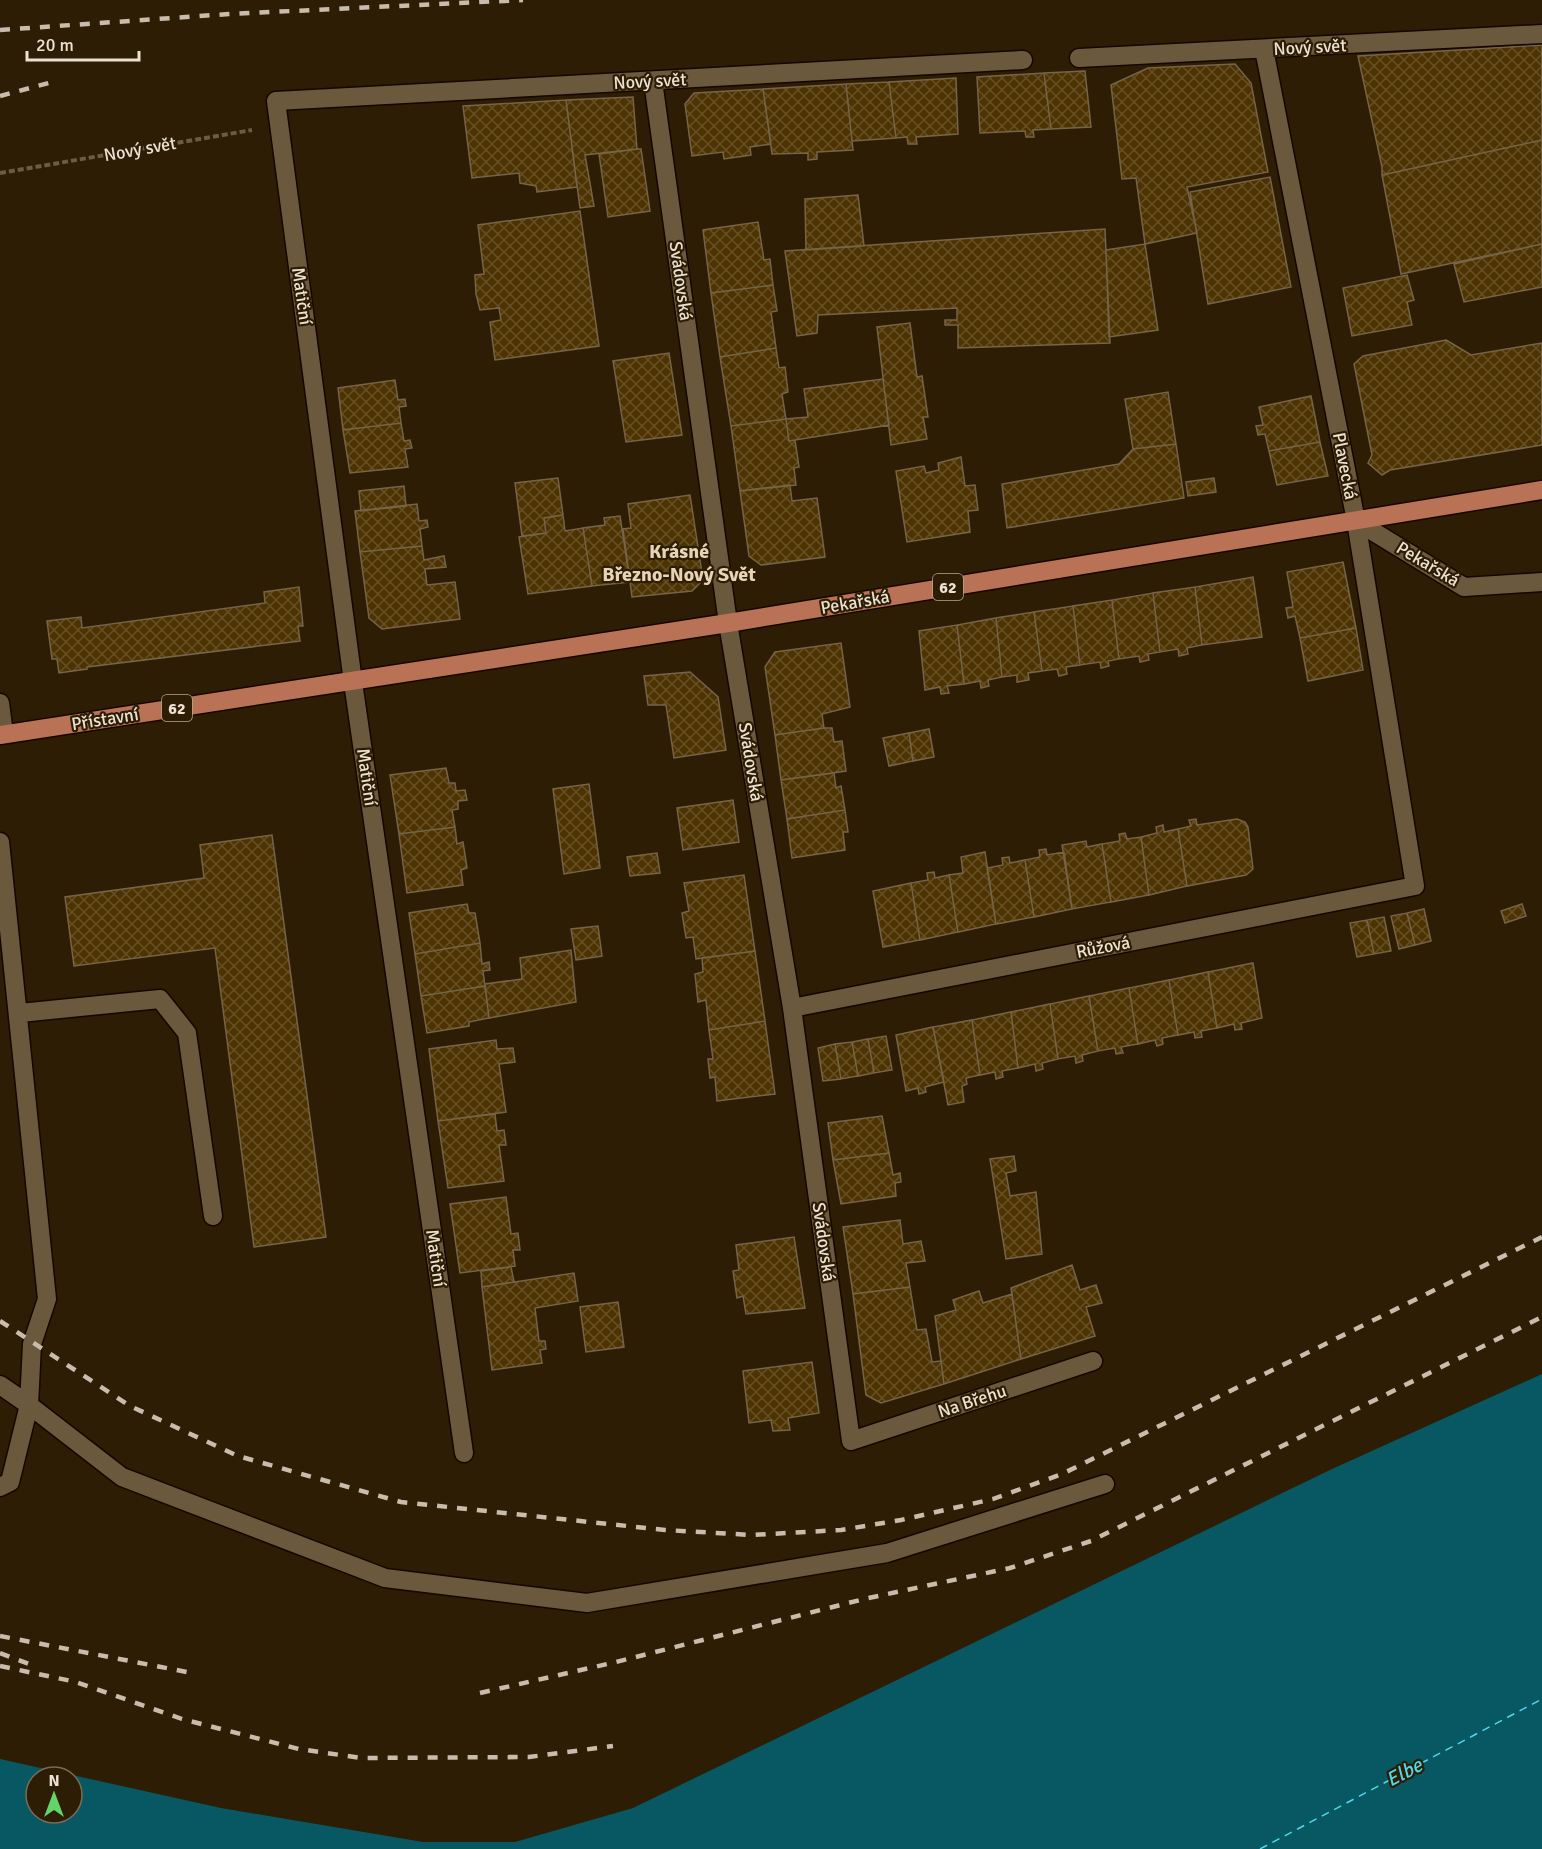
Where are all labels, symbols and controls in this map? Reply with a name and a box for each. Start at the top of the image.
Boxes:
scale bar [27,24,140,62]
text: 20 m [36,34,74,56]
street label: Nový svět [1273,34,1347,60]
street label: Nový svět [613,68,687,94]
street label: Nový svět [102,132,178,166]
street label: Svádovská [665,240,697,322]
street label: Matiční [287,266,317,326]
street label: Plavecká [1328,431,1362,501]
street label: Pekařská [1393,537,1463,591]
district label: Krásné Březno-Nový Svět [602,539,756,587]
road number: 62 [933,574,963,600]
street label: Pekařská [819,585,891,619]
road number: 62 [162,695,192,721]
street label: Přístavní [70,703,140,735]
street label: Svádovská [734,721,768,803]
street label: Matiční [352,747,382,807]
street label: Růžová [1074,931,1132,963]
street label: Svádovská [808,1201,840,1283]
street label: Matiční [421,1228,451,1288]
street label: Na Břehu [935,1380,1009,1422]
water label: Elbe [1382,1752,1428,1792]
north arrow [24,1765,84,1825]
text: N [48,1771,60,1791]

